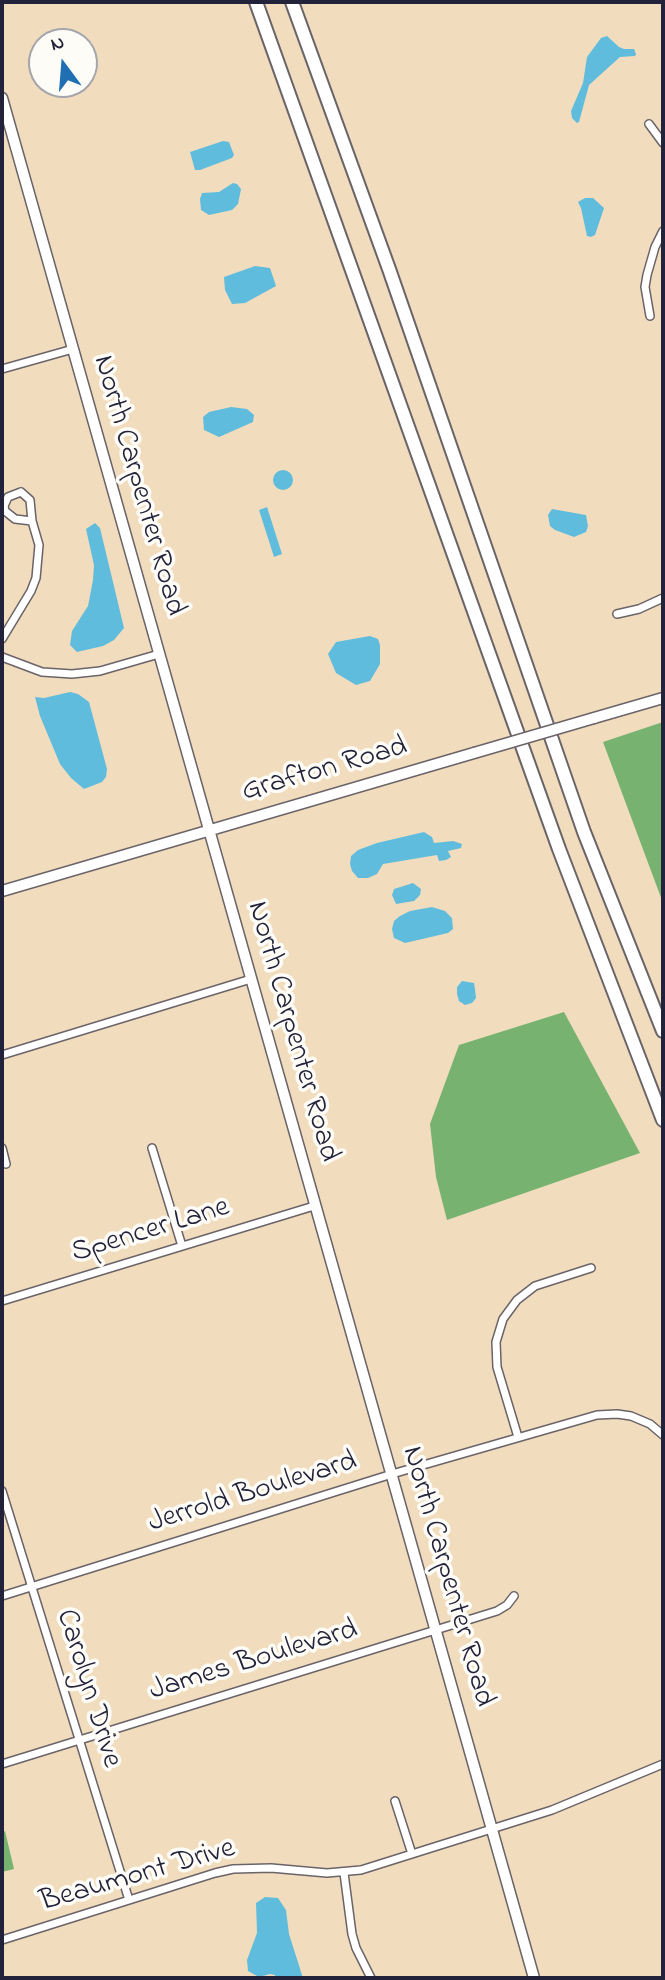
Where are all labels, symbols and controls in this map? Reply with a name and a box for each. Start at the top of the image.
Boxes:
north arrow [28,28,98,98]
text: N [48,30,68,59]
street label: North Carpenter Road [83,352,191,620]
street label: Grafton Road [238,730,412,812]
street label: North Carpenter Road [237,898,345,1166]
street label: Spencer Lane [68,1191,234,1273]
street label: North Carpenter Road [392,1443,500,1711]
street label: Jerrold Boulevard [144,1445,362,1543]
street label: Carolyn Drive [46,1606,128,1772]
street label: James Boulevard [146,1613,362,1711]
street label: Beaumont Drive [37,1832,239,1922]

